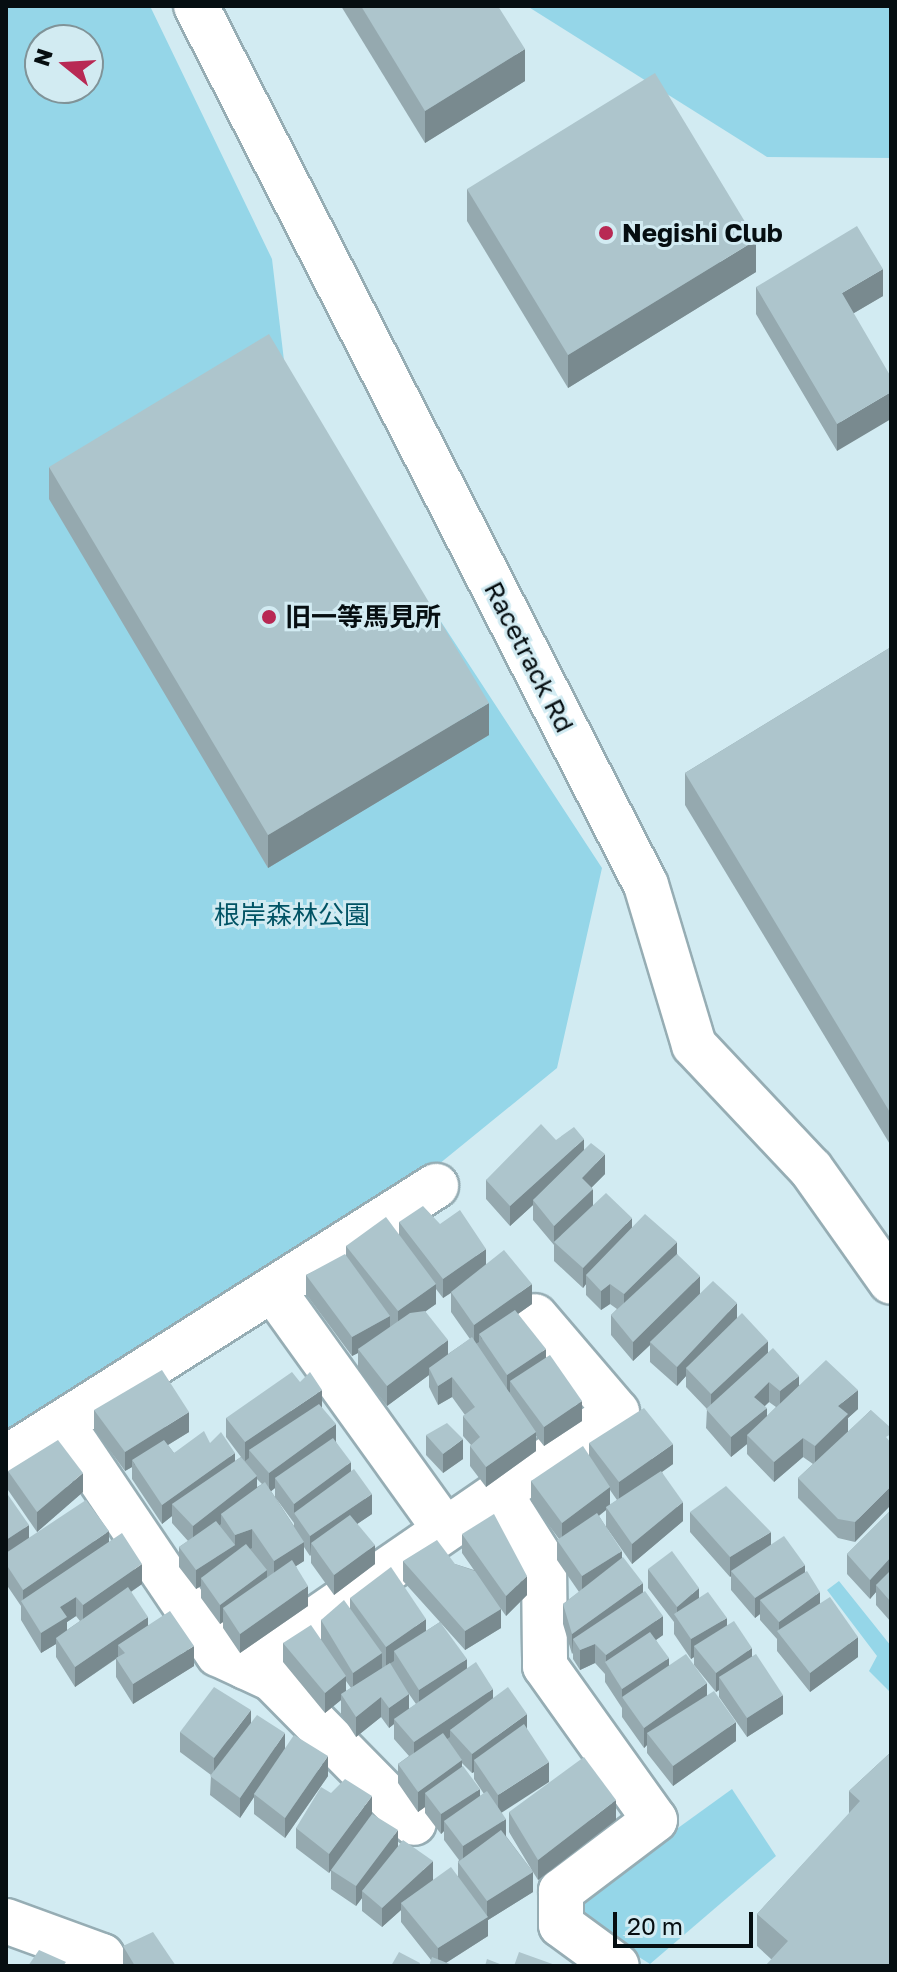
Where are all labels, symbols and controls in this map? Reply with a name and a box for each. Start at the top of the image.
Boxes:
north arrow [24,24,104,104]
text: N [27,45,58,69]
place label: Negishi Club [622,217,783,249]
marker: Negishi Club [597,224,615,242]
street label: Racetrack Rd [478,576,580,738]
place label: 旧一等馬見所 [285,601,441,633]
marker: 旧一等馬見所 [260,608,278,626]
park label: 根岸森林公園 [214,899,370,931]
scale bar [617,1896,757,1946]
text: 20 m [627,1911,683,1940]

